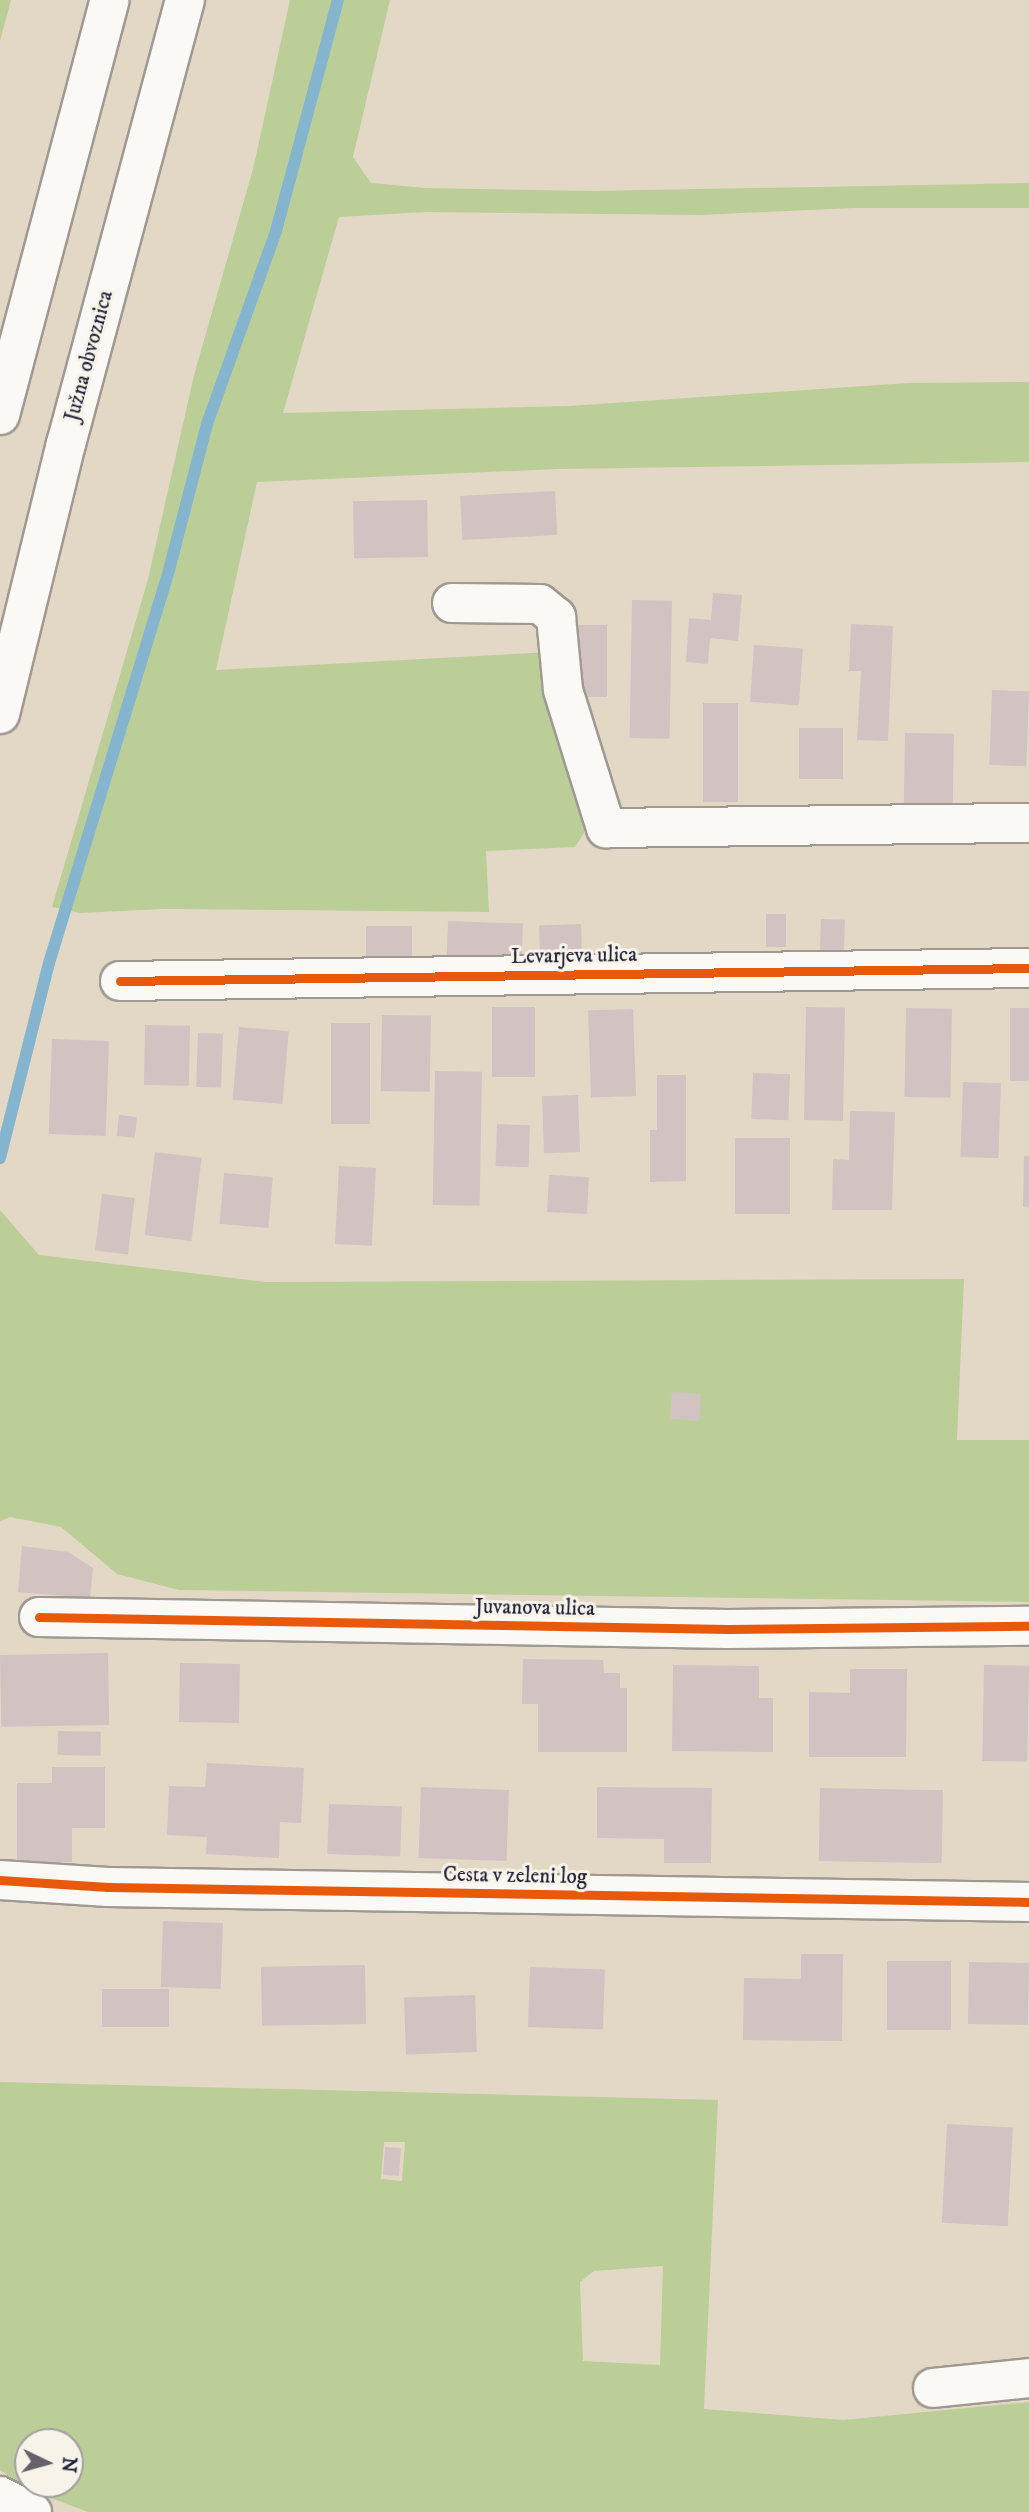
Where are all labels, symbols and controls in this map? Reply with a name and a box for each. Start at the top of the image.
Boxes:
street label: Južna obvoznica [59,288,119,424]
street label: Levarjeva ulica [511,942,637,970]
street label: Juvanova ulica [475,1594,595,1622]
street label: Cesta v zeleni log [443,1862,587,1890]
north arrow [14,2428,84,2498]
text: N [56,2456,81,2473]

